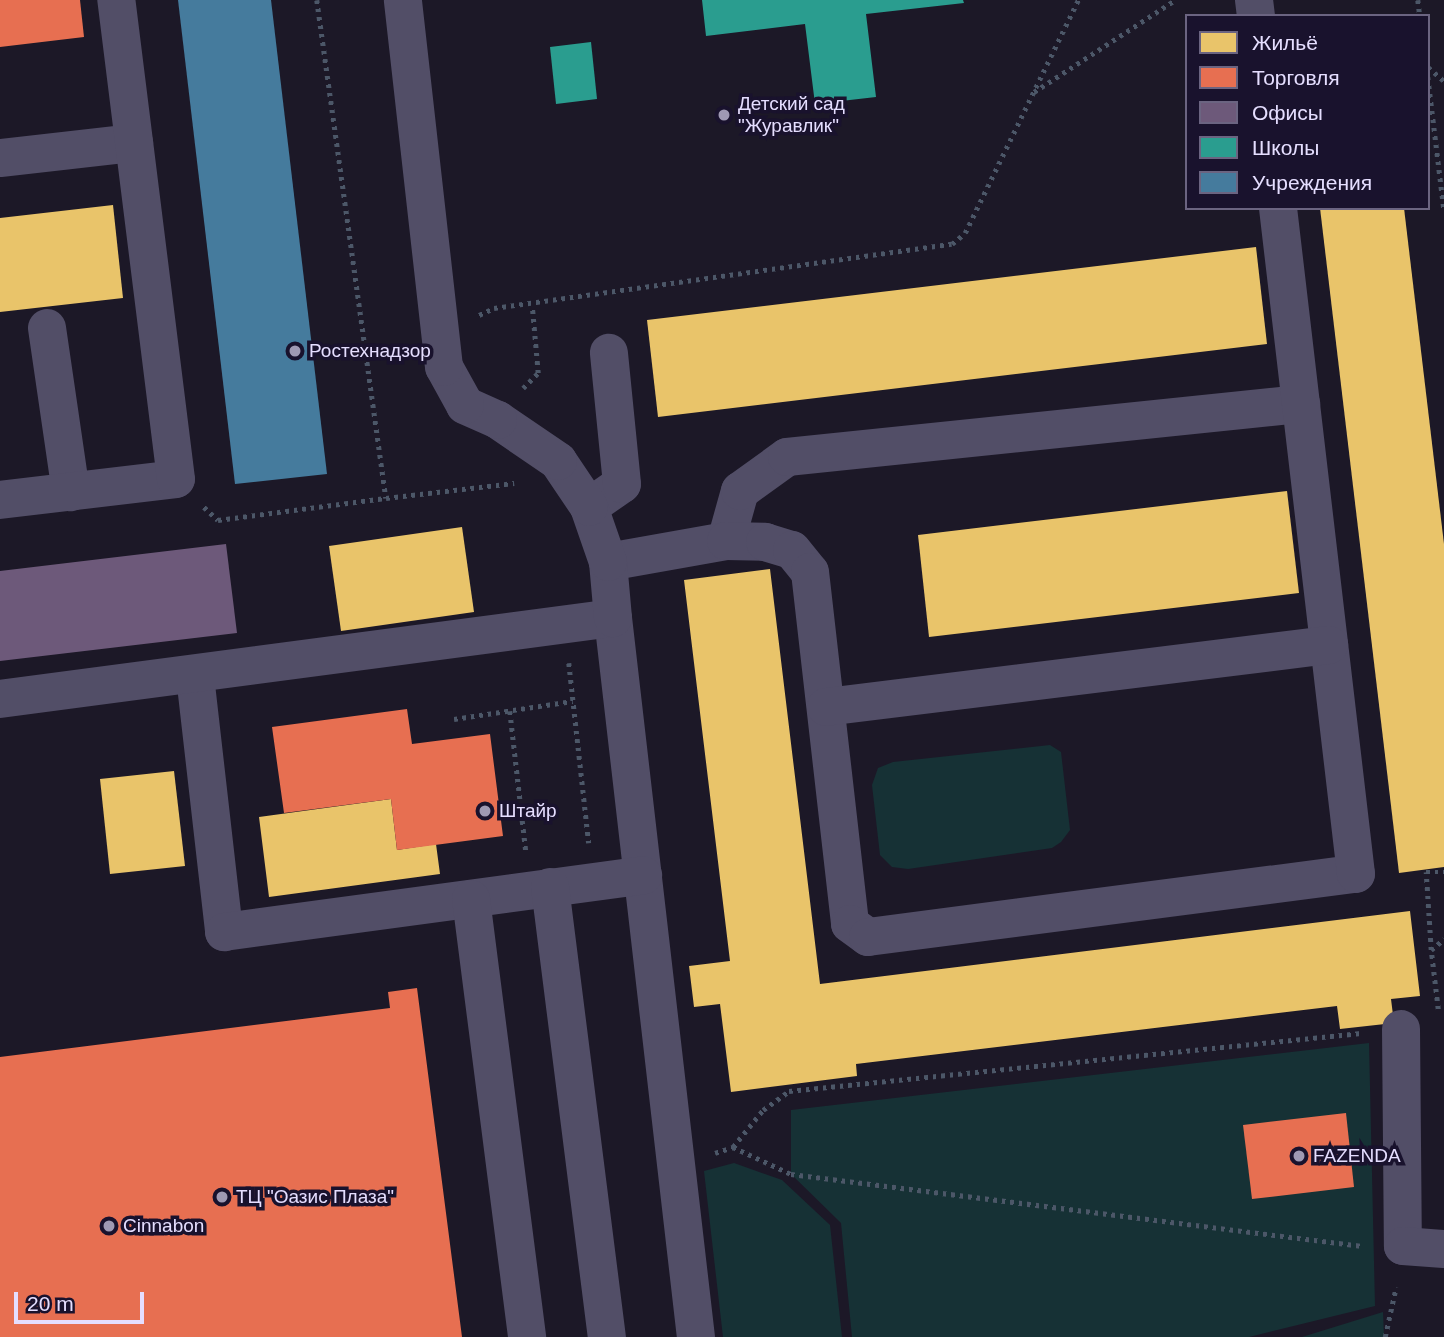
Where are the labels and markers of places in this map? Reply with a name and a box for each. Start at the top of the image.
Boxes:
place label: Детский сад "Журавлик" [738,93,845,137]
marker: Детский сад "Журавлик" [716,107,732,123]
place label: Ростехнадзор [309,340,431,362]
marker: Ростехнадзор [287,343,303,359]
place label: Штайр [499,800,557,822]
marker: Штайр [477,803,493,819]
place label: FAZENDA [1313,1145,1401,1167]
marker: FAZENDA [1291,1148,1307,1164]
place label: ТЦ "Оазис Плаза" [236,1186,394,1208]
marker: ТЦ "Оазис Плаза" [214,1189,230,1205]
place label: Cinnabon [123,1215,204,1237]
marker: Cinnabon [101,1218,117,1234]

